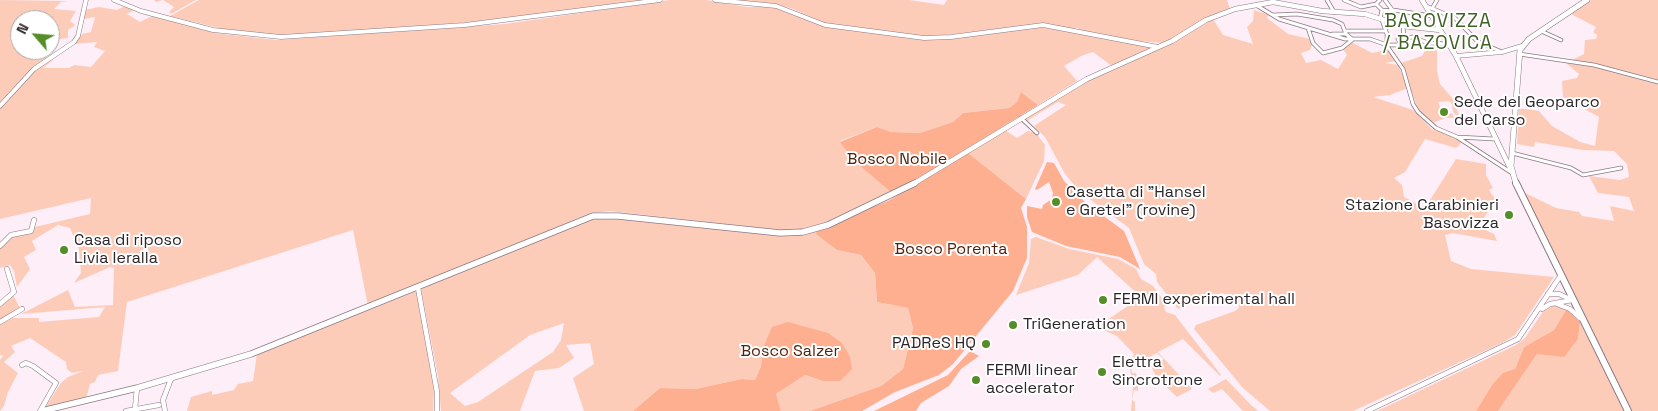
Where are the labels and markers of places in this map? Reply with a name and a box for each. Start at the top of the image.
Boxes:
place label: Sede del Geoparco del Carso [1454,93,1600,131]
marker: Sede del Geoparco del Carso [1438,106,1450,118]
place label: Casetta di "Hansel e Gretel" (rovine) [1066,183,1206,221]
marker: Casetta di "Hansel e Gretel" (rovine) [1050,196,1062,208]
place label: Stazione Carabinieri Basovizza [1345,196,1499,234]
marker: Stazione Carabinieri Basovizza [1503,209,1515,221]
place label: Casa di riposo Livia Ieralla [74,231,182,269]
marker: Casa di riposo Livia Ieralla [58,244,70,256]
place label: FERMI experimental hall [1113,290,1295,310]
marker: FERMI experimental hall [1097,294,1109,306]
place label: TriGeneration [1023,315,1126,335]
marker: TriGeneration [1007,319,1019,331]
place label: PADReS HQ [892,334,976,354]
marker: PADReS HQ [980,338,992,350]
place label: Elettra Sincrotrone [1112,353,1203,391]
place label: FERMI linear accelerator [986,361,1078,399]
marker: Elettra Sincrotrone [1096,366,1108,378]
marker: FERMI linear accelerator [970,374,982,386]

